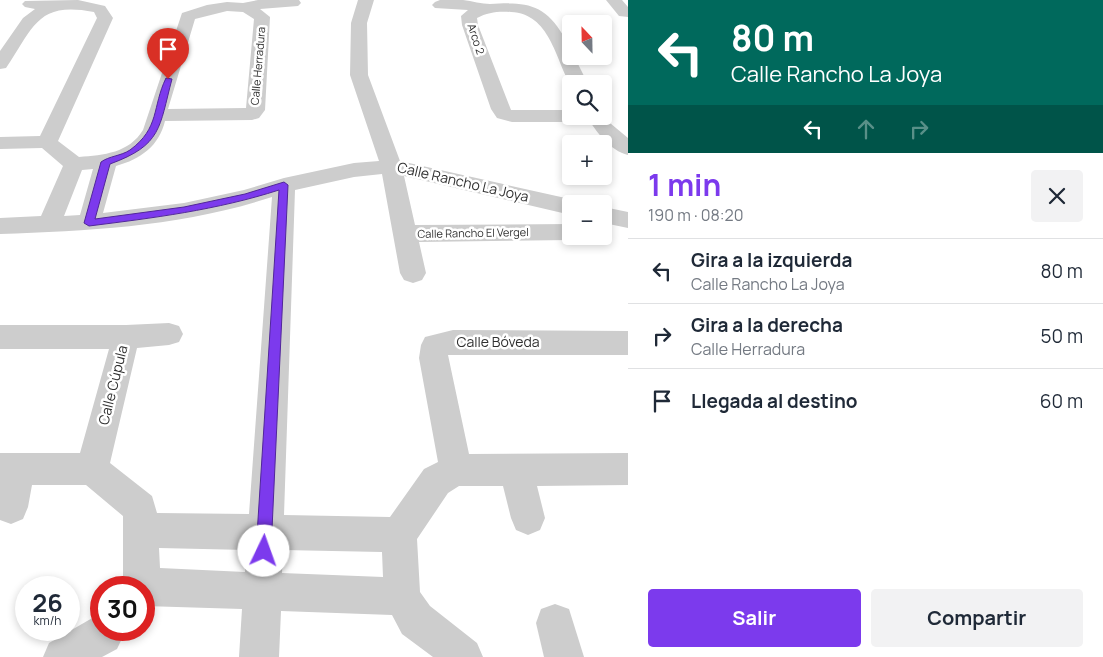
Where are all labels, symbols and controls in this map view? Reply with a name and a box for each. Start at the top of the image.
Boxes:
text: 80 m [731,14,814,62]
north arrow [562,15,612,65]
map controls [562,15,612,245]
icon: left [648,20,713,85]
street label: Arco 2 [464,21,489,56]
street label: Calle Herradura [247,26,268,106]
pin [147,28,189,79]
icon: arrive [154,35,182,63]
text: Calle Rancho La Joya [731,59,942,89]
button: search [562,75,612,125]
icon: left [799,115,827,143]
icon: ahead [852,115,880,143]
icon: right [905,115,933,143]
button: + [562,135,612,185]
street label: Calle Rancho La Joya [395,157,531,206]
text: 1 min [648,164,721,205]
button: close [1031,170,1083,222]
button: − [562,195,612,245]
text: 190 m · 08:20 [648,204,743,226]
street label: Calle Rancho El Vergel [417,224,529,241]
text: Gira a la izquierda [691,247,852,273]
icon: left [648,257,676,285]
text: 80 m [1040,258,1083,284]
text: Calle Rancho La Joya [691,273,845,295]
text: Gira a la derecha [691,312,843,338]
icon: right [648,322,676,350]
text: 50 m [1041,323,1083,349]
street label: Calle Bóveda [457,332,540,351]
text: Calle Herradura [691,338,805,360]
street label: Calle Cúpula [93,343,132,427]
icon: arrive [648,387,676,415]
text: Llegada al destino [691,388,858,414]
text: 60 m [1040,388,1083,414]
position arrow [237,524,289,576]
speed limit sign: 30 [90,576,155,641]
text: 26 [32,585,63,620]
button: Salir [648,589,861,647]
button: Compartir [871,589,1083,647]
text: km/h [34,612,61,629]

